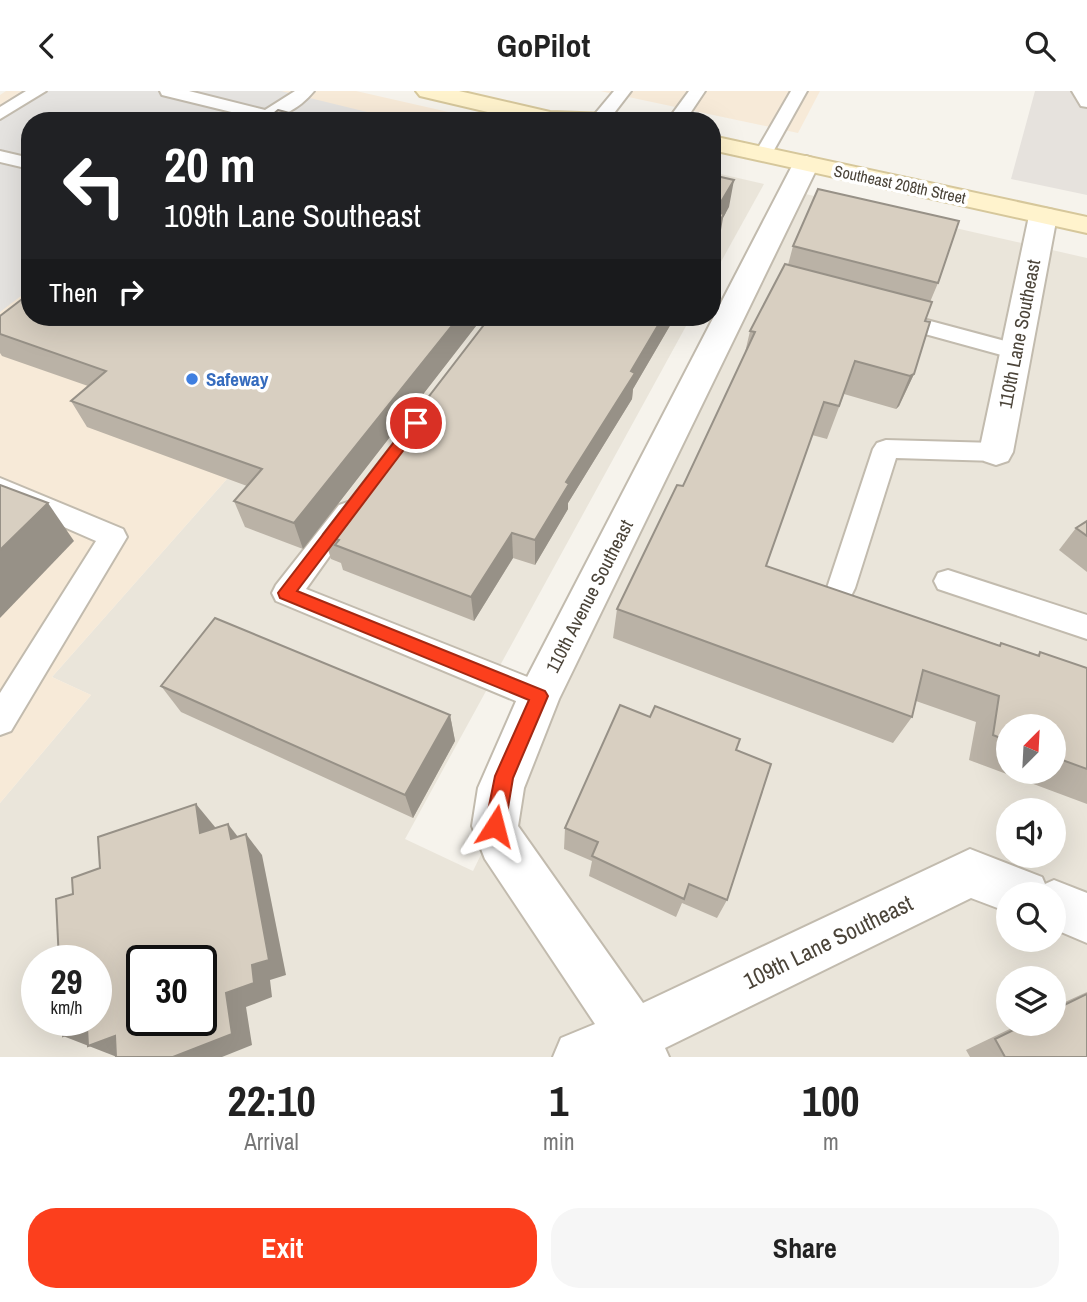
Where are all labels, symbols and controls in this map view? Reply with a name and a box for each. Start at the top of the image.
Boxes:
text: GoPilot [497,24,590,67]
icon: back [28,27,66,65]
icon: search [1021,27,1059,65]
text: 20 m [164,131,256,197]
icon: left [49,140,140,231]
street label: Southeast 208th Street [832,159,968,209]
text: 109th Lane Southeast [164,194,421,237]
street label: 110th Lane Southeast [992,257,1046,411]
icon: right [112,273,150,311]
text: Then [49,275,98,310]
place label: Safeway [206,366,269,392]
marker: Safeway [184,371,200,387]
pin [386,393,446,453]
icon: arrive [397,404,435,442]
street label: 110th Avenue Southeast [539,514,639,677]
north arrow [996,714,1066,784]
map controls [996,714,1066,1036]
position arrow [458,789,532,863]
button: sound [996,798,1066,868]
button: search [996,882,1066,952]
street label: 109th Lane Southeast [738,887,918,996]
speed limit sign: 30 [126,945,217,1036]
text: 29 [51,958,82,1005]
button: layers [996,966,1066,1036]
text: km/h [51,995,83,1020]
text: 22:10 [228,1073,316,1129]
text: 1 [549,1073,568,1129]
text: 100 [802,1073,860,1129]
text: Arrival [244,1126,299,1157]
text: min [543,1126,575,1157]
text: m [823,1126,839,1157]
button: Exit [28,1208,537,1288]
button: Share [551,1208,1059,1288]

